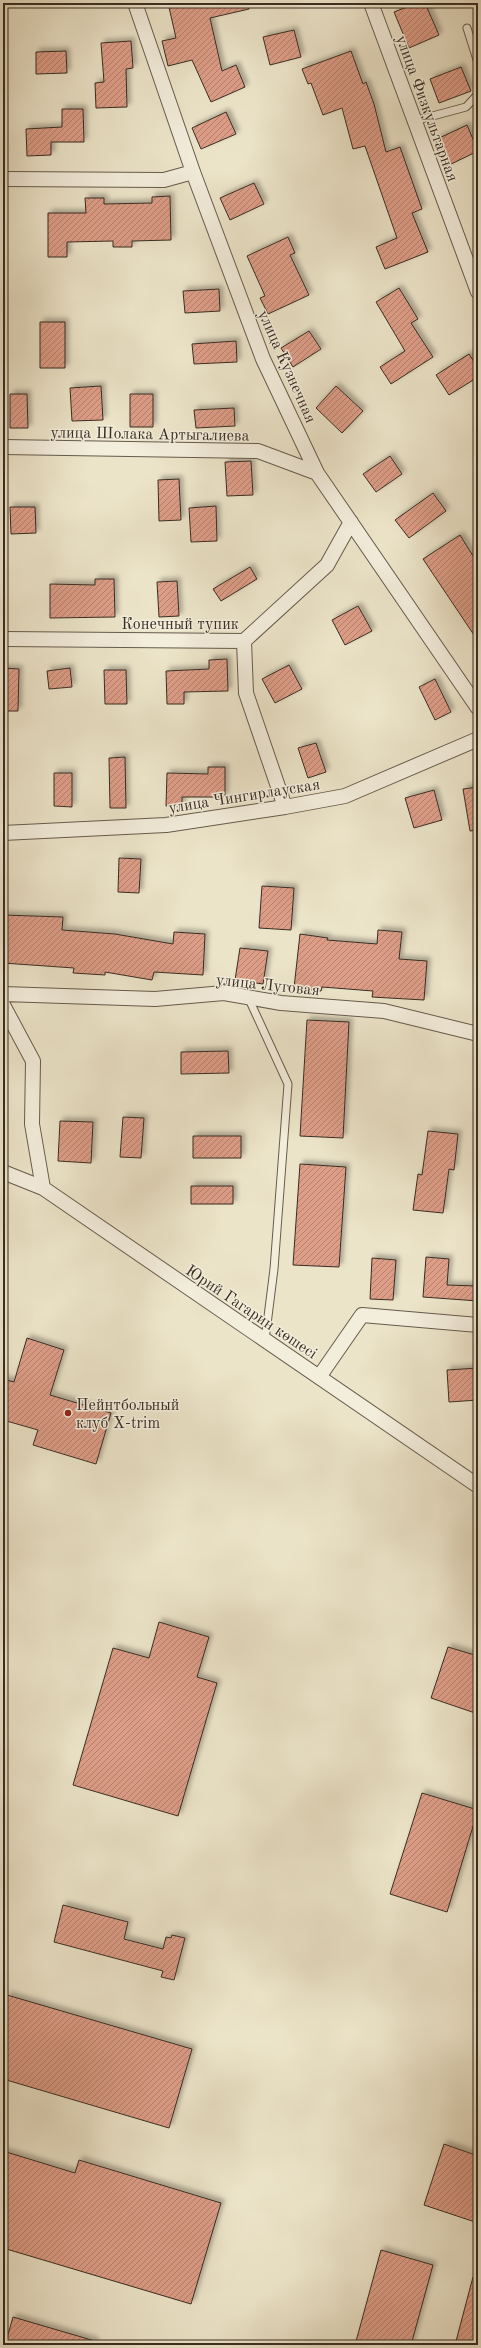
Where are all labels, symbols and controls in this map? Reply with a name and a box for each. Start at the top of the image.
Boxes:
street label: улица Физкультарная [392,33,460,184]
street label: улица Кузнечная [254,308,318,426]
street label: улица Шолака Артыгалиева [50,425,250,445]
street label: Конечный тупик [121,617,239,633]
street label: улица Чингирлауская [167,777,321,817]
street label: улица Луговая [215,973,321,999]
street label: Юрий Гагарин көшесі [182,1263,320,1363]
place label: Пейнтбольный клуб X-trim [76,1398,179,1432]
marker: Пейнтбольный клуб X-trim [63,1408,73,1418]

